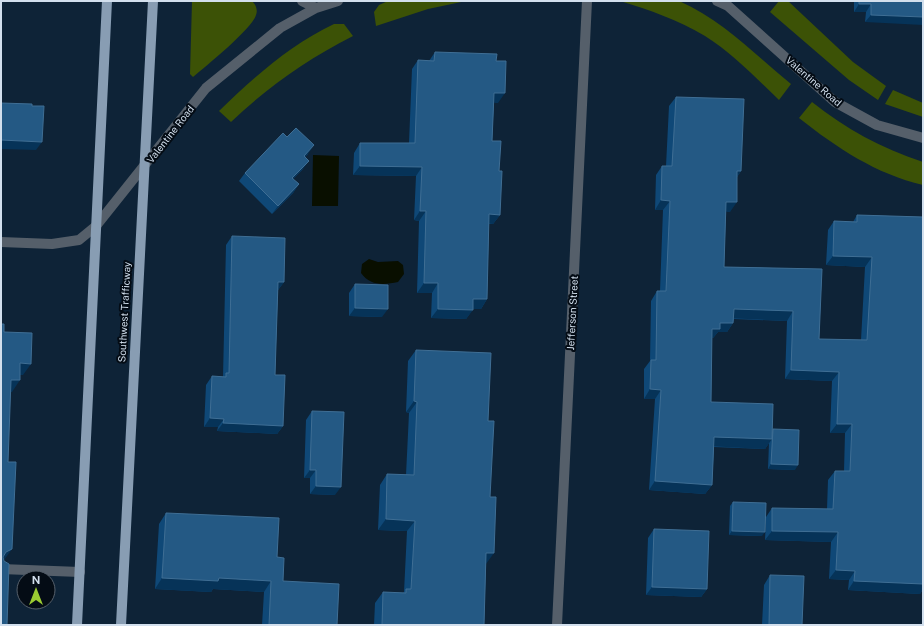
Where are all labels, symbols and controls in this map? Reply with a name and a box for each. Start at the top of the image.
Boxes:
street label: Valentine Road [784,54,844,108]
street label: Valentine Road [144,103,196,165]
street label: Southwest Trafficway [115,261,133,363]
street label: Jefferson Street [564,275,580,351]
north arrow [16,570,56,610]
text: N [32,574,40,586]

